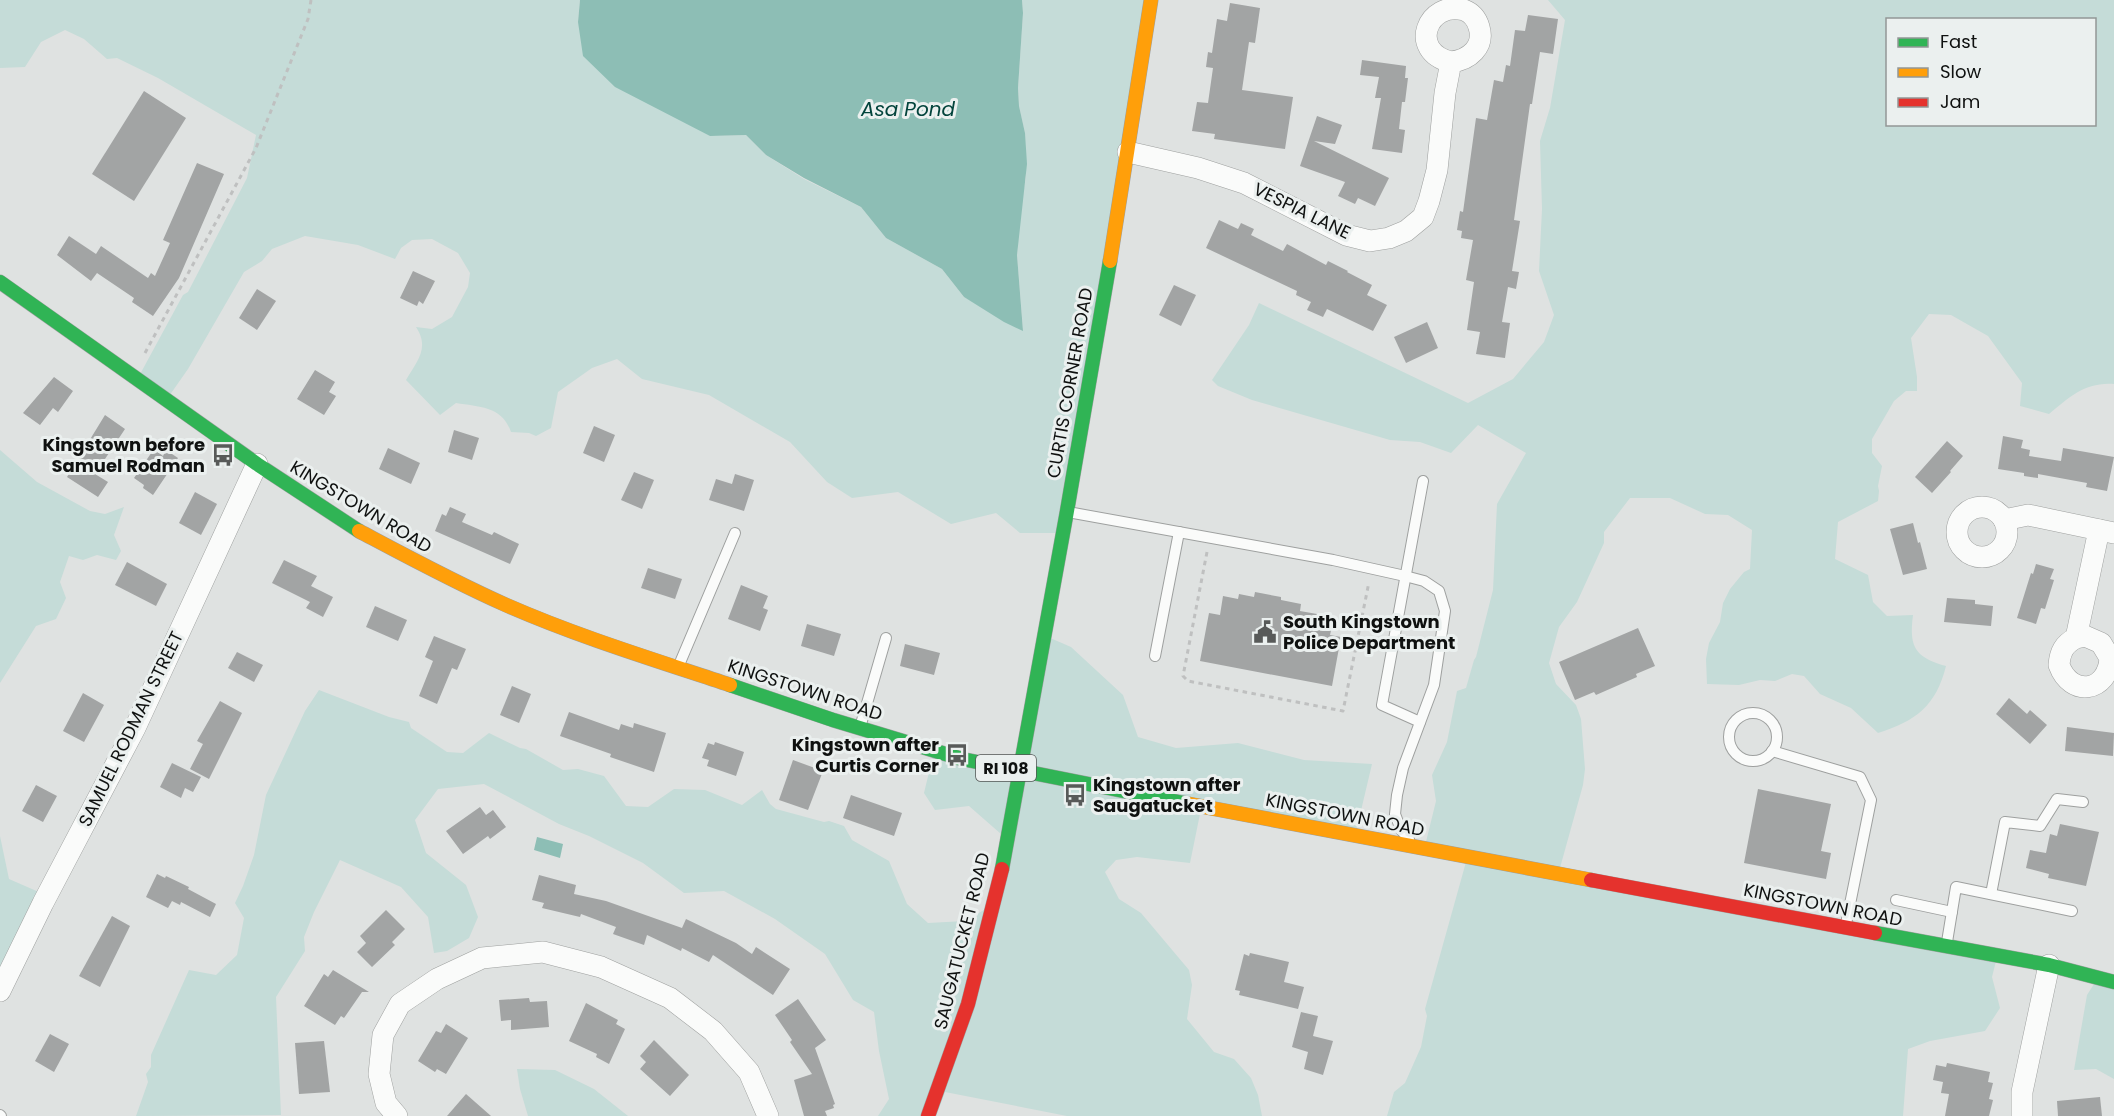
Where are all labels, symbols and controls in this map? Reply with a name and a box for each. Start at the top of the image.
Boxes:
legend [1886,18,2096,126]
text: Fast [1940,29,1977,54]
text: Slow [1940,59,1982,84]
text: Jam [1940,89,1980,114]
water label: Asa Pond [860,95,956,123]
street label: VESPIA LANE [1249,176,1355,245]
street label: CURTIS CORNER ROAD [1040,286,1099,480]
place label: Kingstown before Samuel Rodman [42,432,205,478]
bus stop icon: Kingstown before Samuel Rodman [210,442,236,468]
street label: KINGSTOWN ROAD [286,454,437,559]
place label: South Kingstown Police Department [1283,609,1455,655]
public building icon: South Kingstown Police Department [1252,619,1278,645]
street label: SAMUEL RODMAN STREET [72,627,189,831]
street label: KINGSTOWN ROAD [725,653,886,726]
place label: Kingstown after Curtis Corner [792,732,939,778]
bus stop icon: Kingstown after Curtis Corner [944,742,970,768]
road number: RI 108 [976,755,1036,781]
place label: Kingstown after Saugatucket [1093,772,1241,818]
bus stop icon: Kingstown after Saugatucket [1062,782,1088,808]
street label: KINGSTOWN ROAD [1264,787,1427,842]
street label: SAUGATUCKET ROAD [927,850,996,1032]
street label: KINGSTOWN ROAD [1742,877,1905,932]

